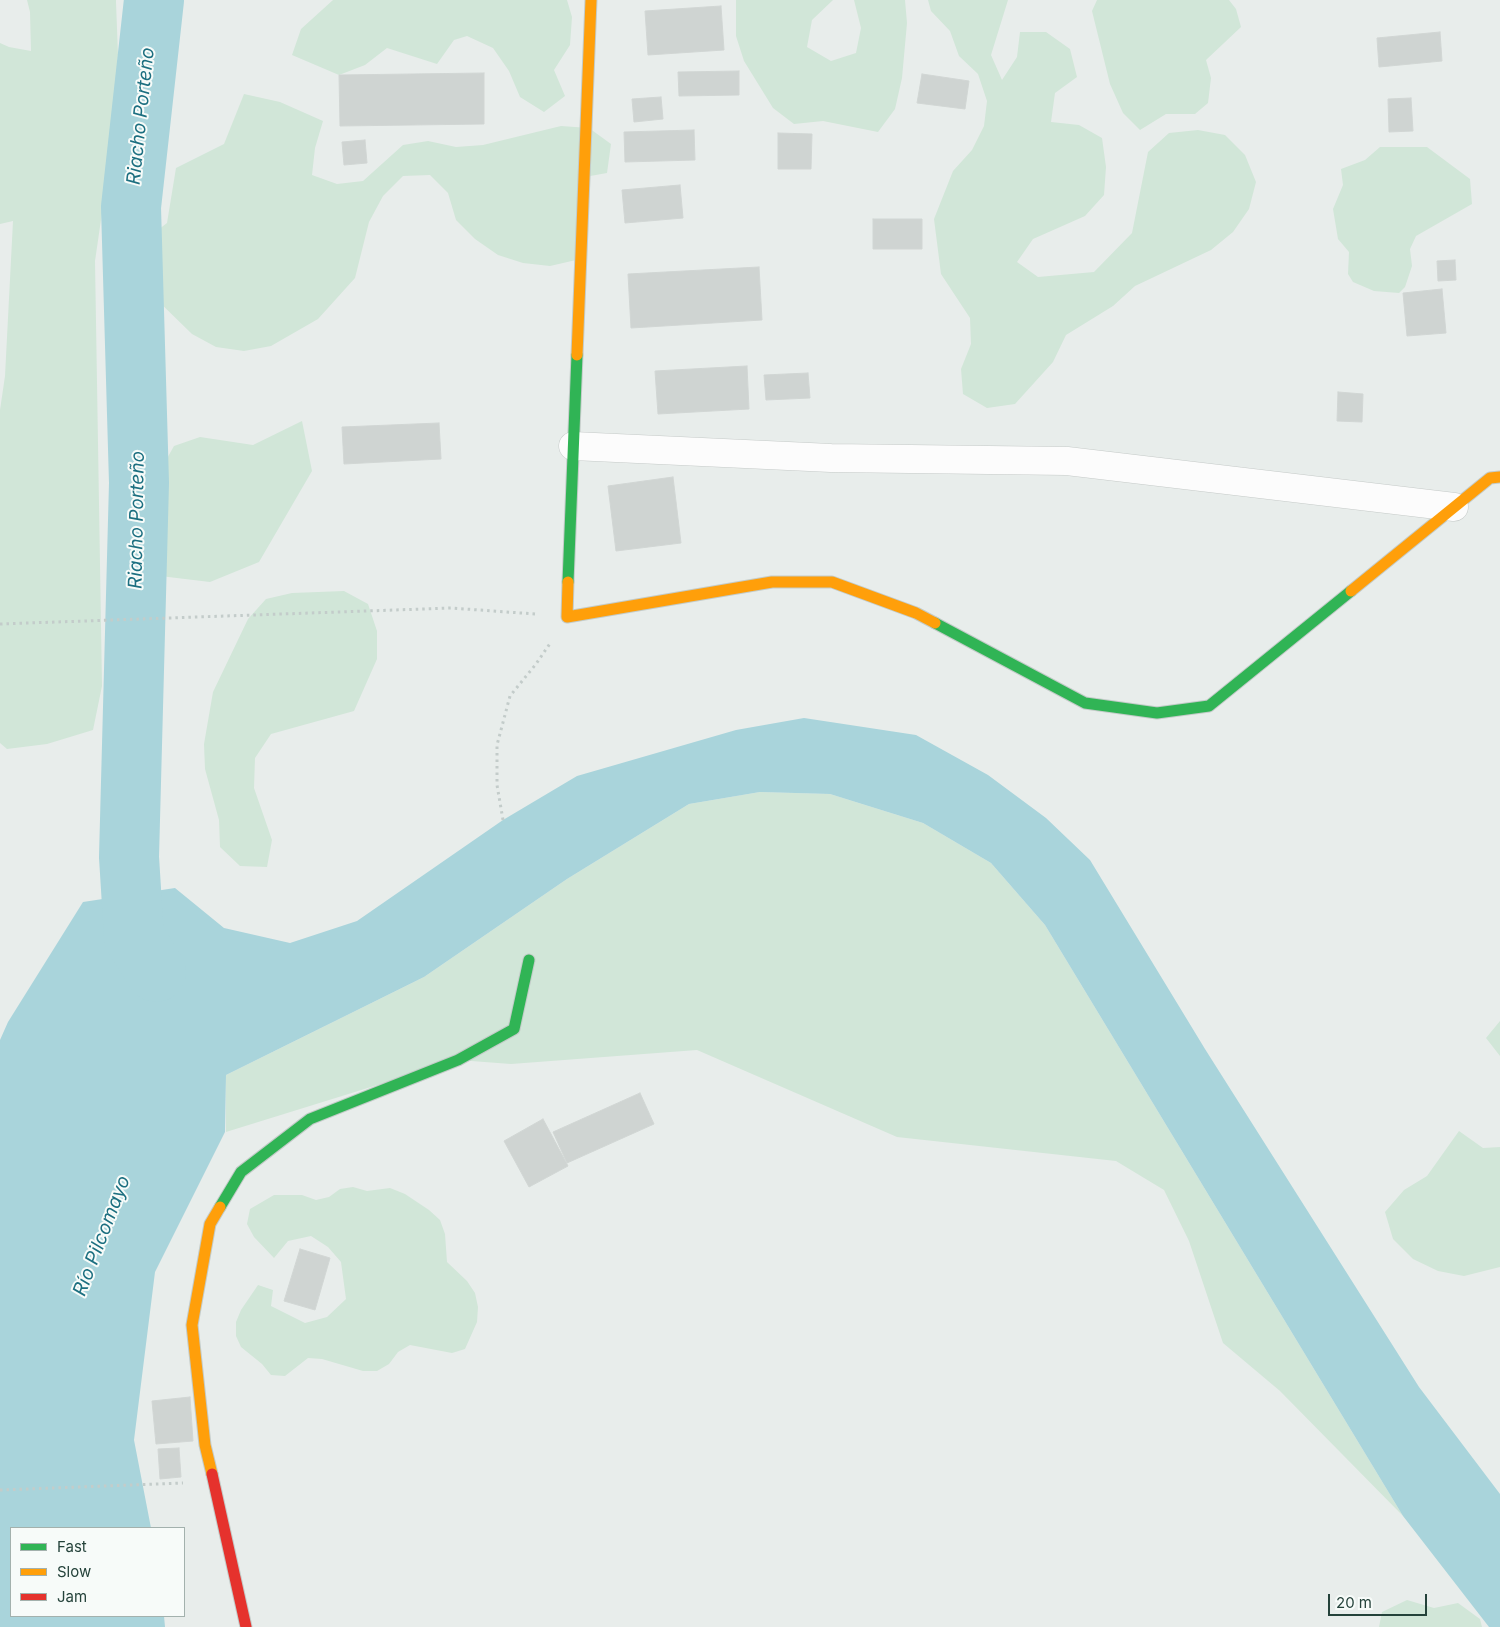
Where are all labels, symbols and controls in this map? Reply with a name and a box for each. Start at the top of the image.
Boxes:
water label: Riacho Porteño [122,46,160,186]
water label: Riacho Porteño [124,451,150,589]
water label: Río Pilcomayo [69,1173,135,1299]
legend [10,1527,185,1617]
text: Fast [57,1537,87,1556]
text: Slow [57,1562,91,1581]
scale bar [1330,1584,1429,1616]
text: Jam [57,1587,87,1606]
text: 20 m [1336,1593,1372,1612]

